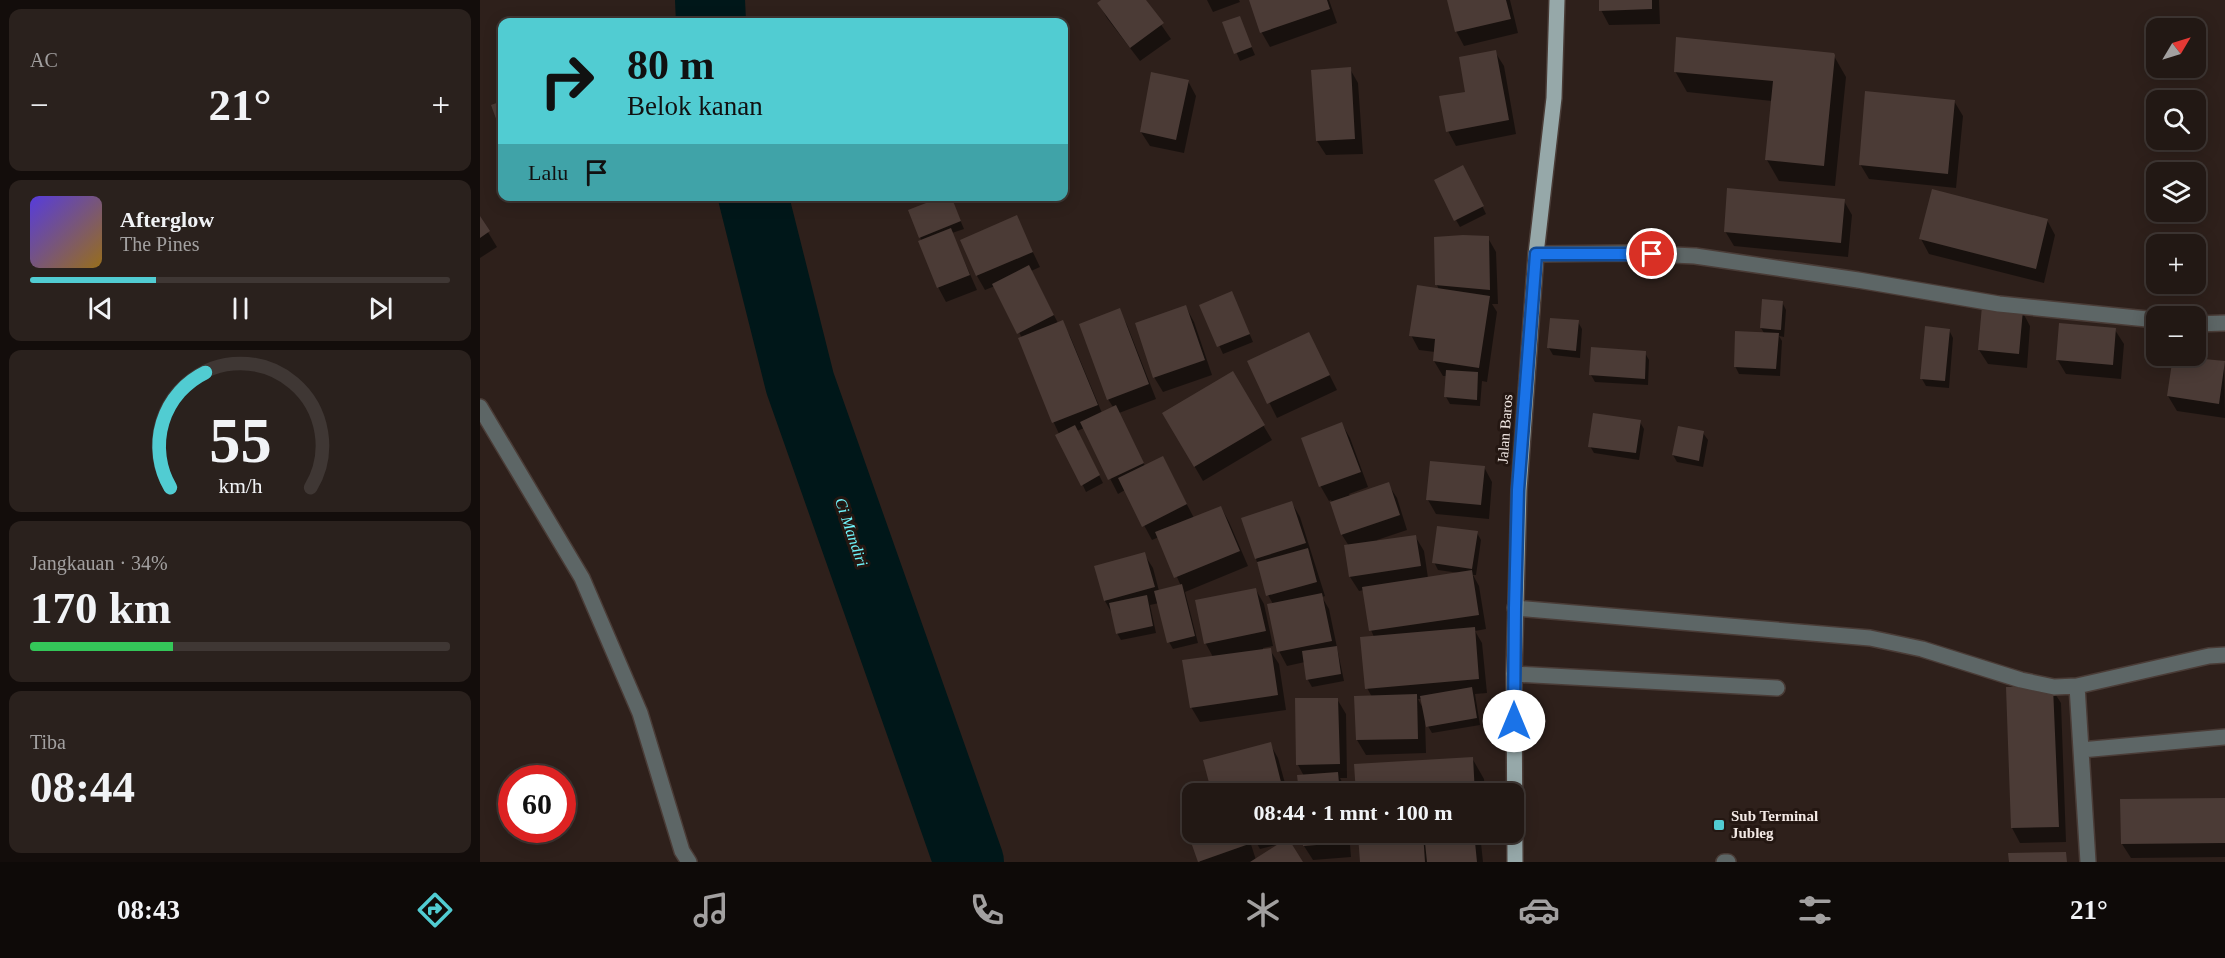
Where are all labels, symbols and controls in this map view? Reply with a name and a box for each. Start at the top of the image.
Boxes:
north arrow [2146,18,2206,78]
map controls [2146,18,2206,366]
icon: right [528,42,606,120]
text: 80 m [627,42,715,88]
text: AC [30,49,58,71]
text: 21° [209,80,272,130]
text: − [30,87,49,123]
text: + [431,87,450,123]
button: search [2146,90,2206,150]
text: Belok kanan [627,91,763,121]
icon: arrive [580,156,613,189]
text: Lalu [528,160,568,185]
button: layers [2146,162,2206,222]
text: Afterglow [120,207,214,232]
pin [1626,228,1677,279]
text: The Pines [120,233,199,255]
button: + [2146,234,2206,294]
icon: arrive [1635,237,1668,270]
icon: previous [84,292,117,325]
icon: pause [224,292,257,325]
icon: next [364,292,397,325]
button: − [2146,306,2206,366]
street label: Jalan Baros [1495,394,1515,464]
text: 55 [209,406,271,475]
text: km/h [218,474,262,498]
water label: Ci Mandiri [832,496,871,569]
text: Jangkauan · 34% [30,552,168,574]
text: 170 km [30,583,171,633]
position arrow [1482,689,1546,753]
text: Tiba [30,731,66,753]
text: 08:44 [30,762,135,812]
speed limit sign: 60 [498,765,576,843]
text: 08:44 · 1 mnt · 100 m [1253,800,1453,825]
place label: Sub Terminal Jubleg [1731,808,1818,841]
marker: Sub Terminal Jubleg [1712,818,1726,832]
icon: directions [414,889,456,931]
icon: music [690,889,732,931]
icon: phone [966,889,1008,931]
icon: climate [1242,889,1284,931]
icon: car [1518,889,1560,931]
icon: filters [1794,889,1836,931]
text: 08:43 [117,895,180,925]
text: 21° [2070,895,2108,925]

